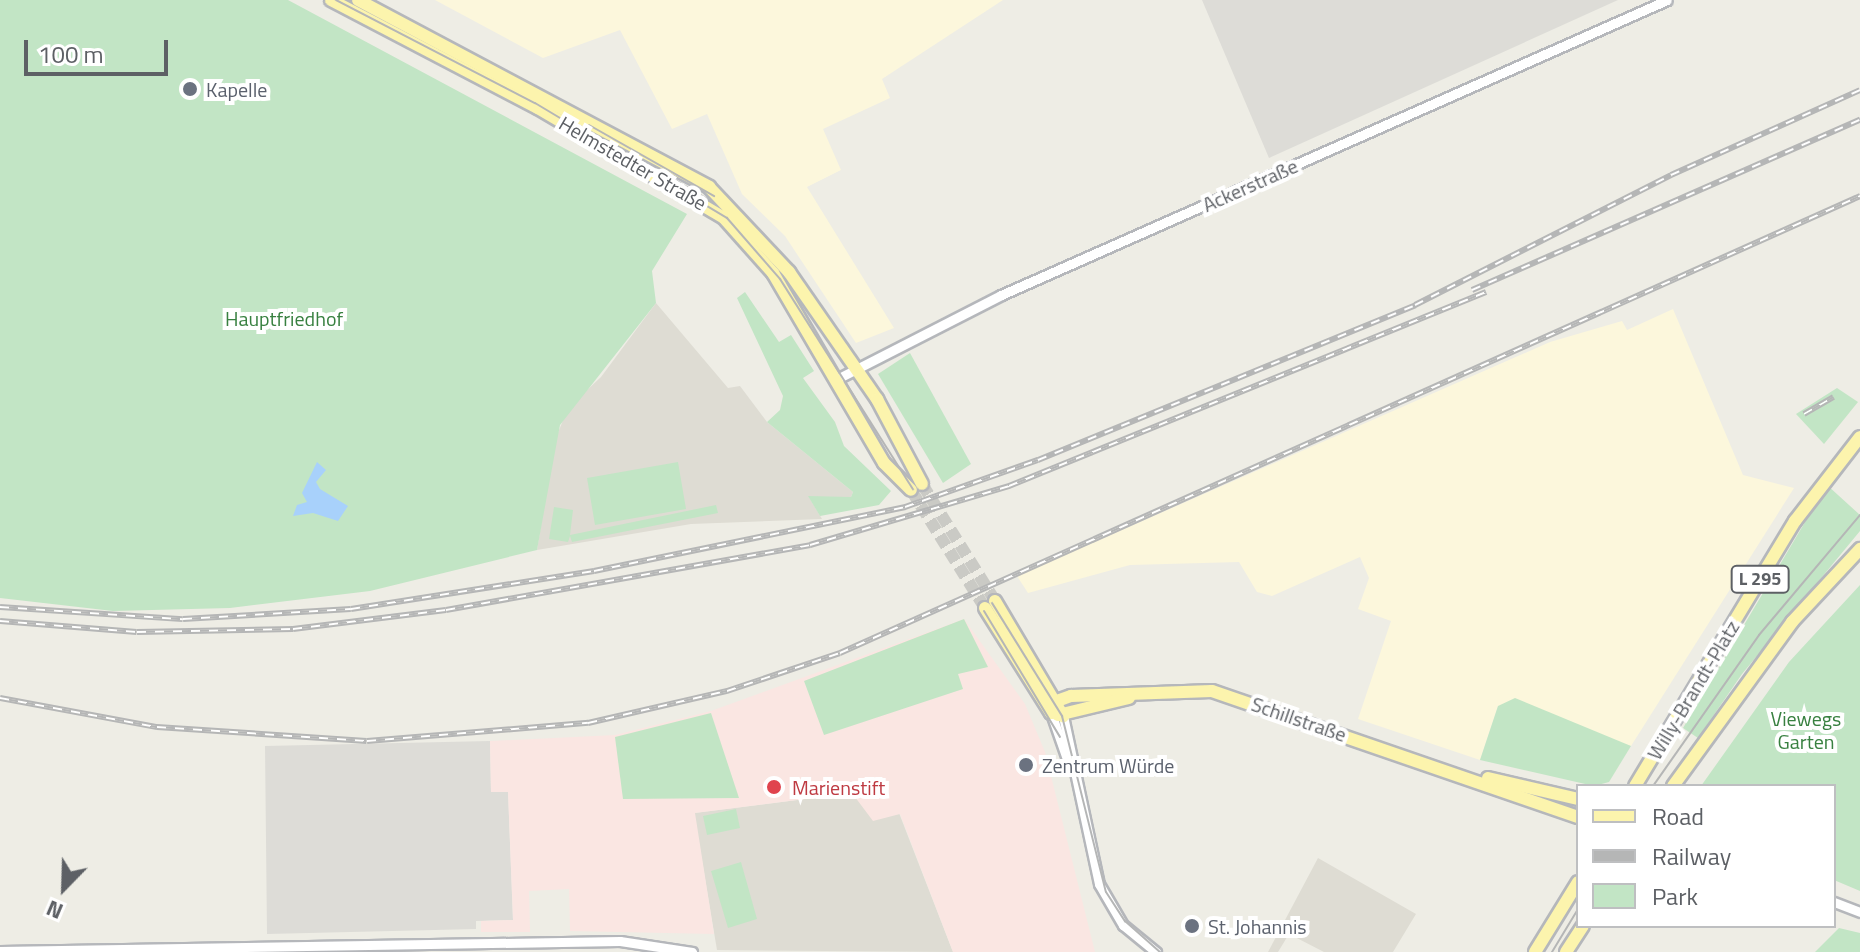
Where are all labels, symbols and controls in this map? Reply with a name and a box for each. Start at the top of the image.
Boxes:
scale bar [28,24,172,74]
text: 100 m [38,36,104,72]
place label: Kapelle [206,77,267,101]
marker: Kapelle [181,80,199,98]
street label: Helmstedter Straße [555,111,711,215]
street label: Ackerstraße [1199,153,1301,217]
park label: Hauptfriedhof [225,306,343,330]
road number: L 295 [1730,565,1790,593]
street label: Willy-Brandt-Platz [1642,616,1744,764]
street label: Schillstraße [1248,692,1350,746]
park label: Viewegs Garten [1771,706,1841,753]
place label: Zentrum Würde [1042,753,1174,777]
marker: Zentrum Würde [1017,756,1035,774]
place label: Marienstift [792,775,885,799]
marker: Marienstift [763,776,785,798]
legend [1576,784,1836,928]
text: Road [1652,798,1704,834]
text: Railway [1652,838,1731,874]
north arrow [24,848,104,928]
text: Park [1652,878,1698,914]
text: N [41,891,68,929]
place label: St. Johannis [1208,914,1307,938]
marker: St. Johannis [1183,917,1201,935]

